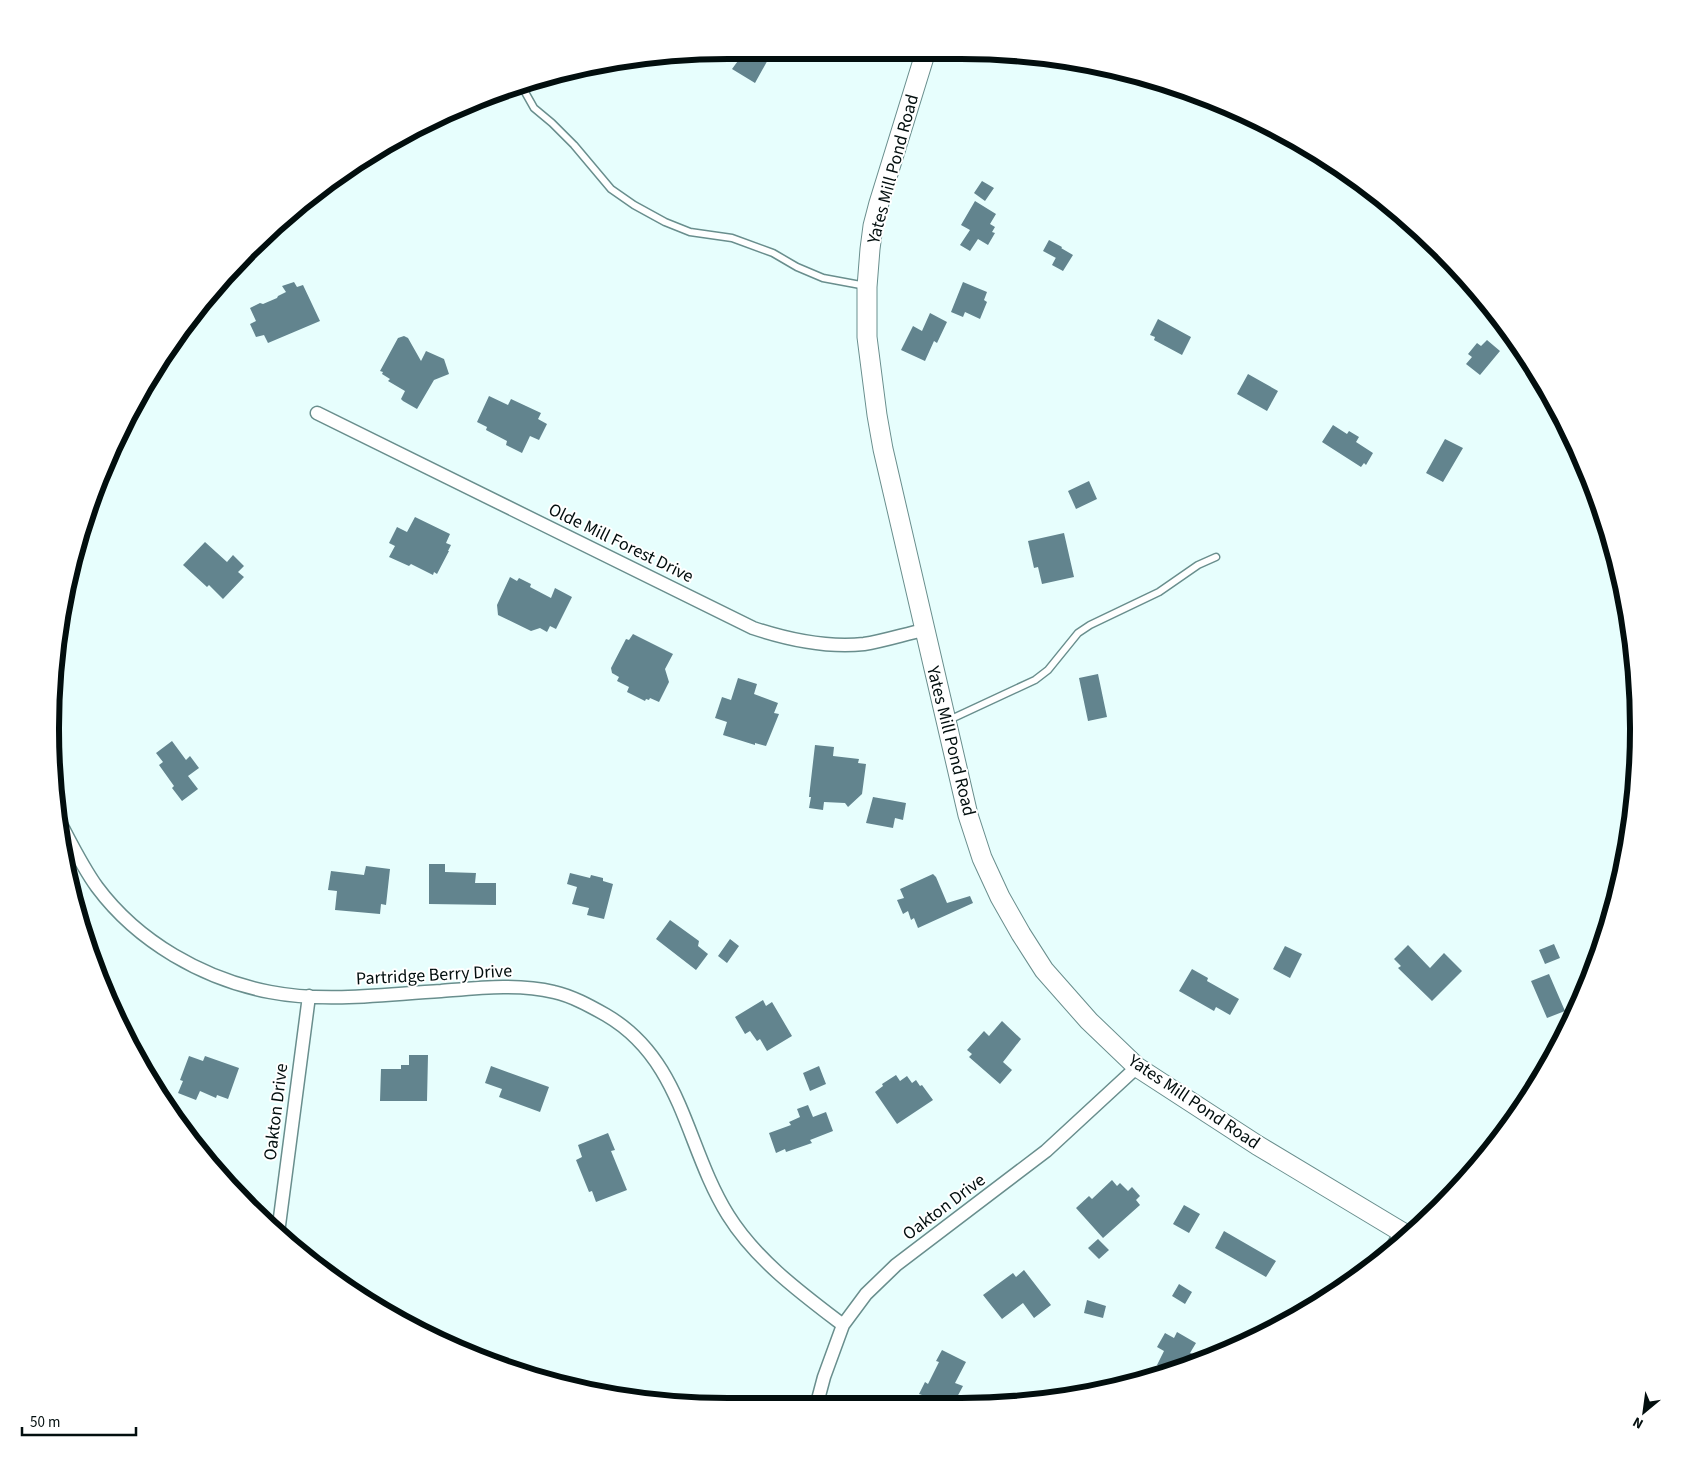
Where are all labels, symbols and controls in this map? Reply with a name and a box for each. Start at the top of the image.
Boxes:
street label: Yates Mill Pond Road [861,91,925,248]
street label: Olde Mill Forest Drive [544,497,698,589]
street label: Yates Mill Pond Road [920,662,982,819]
street label: Partridge Berry Drive [355,958,513,992]
street label: Yates Mill Pond Road [1122,1048,1265,1155]
street label: Oakton Drive [258,1062,294,1162]
street label: Oakton Drive [898,1168,991,1246]
north arrow [1619,1387,1669,1437]
scale bar [22,1404,136,1436]
text: N [1629,1411,1647,1433]
text: 50 m [30,1412,60,1433]

